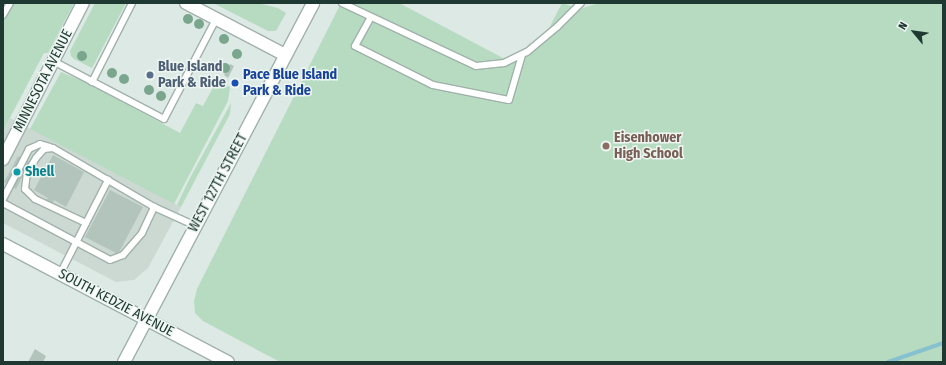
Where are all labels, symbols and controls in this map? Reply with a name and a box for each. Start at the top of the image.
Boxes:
north arrow [894,12,934,52]
text: N [896,20,910,32]
street label: MINNESOTA AVENUE [10,27,76,135]
place label: Blue Island Park & Ride [158,59,226,92]
place label: Pace Blue Island Park & Ride [243,67,337,100]
marker: Blue Island Park & Ride [145,70,155,80]
marker: Pace Blue Island Park & Ride [230,78,240,88]
place label: Eisenhower High School [614,130,683,162]
street label: WEST 127TH STREET [185,131,251,235]
marker: Eisenhower High School [601,141,611,151]
place label: Shell [25,164,54,180]
marker: Shell [12,167,22,177]
street label: SOUTH KEDZIE AVENUE [55,265,177,341]

